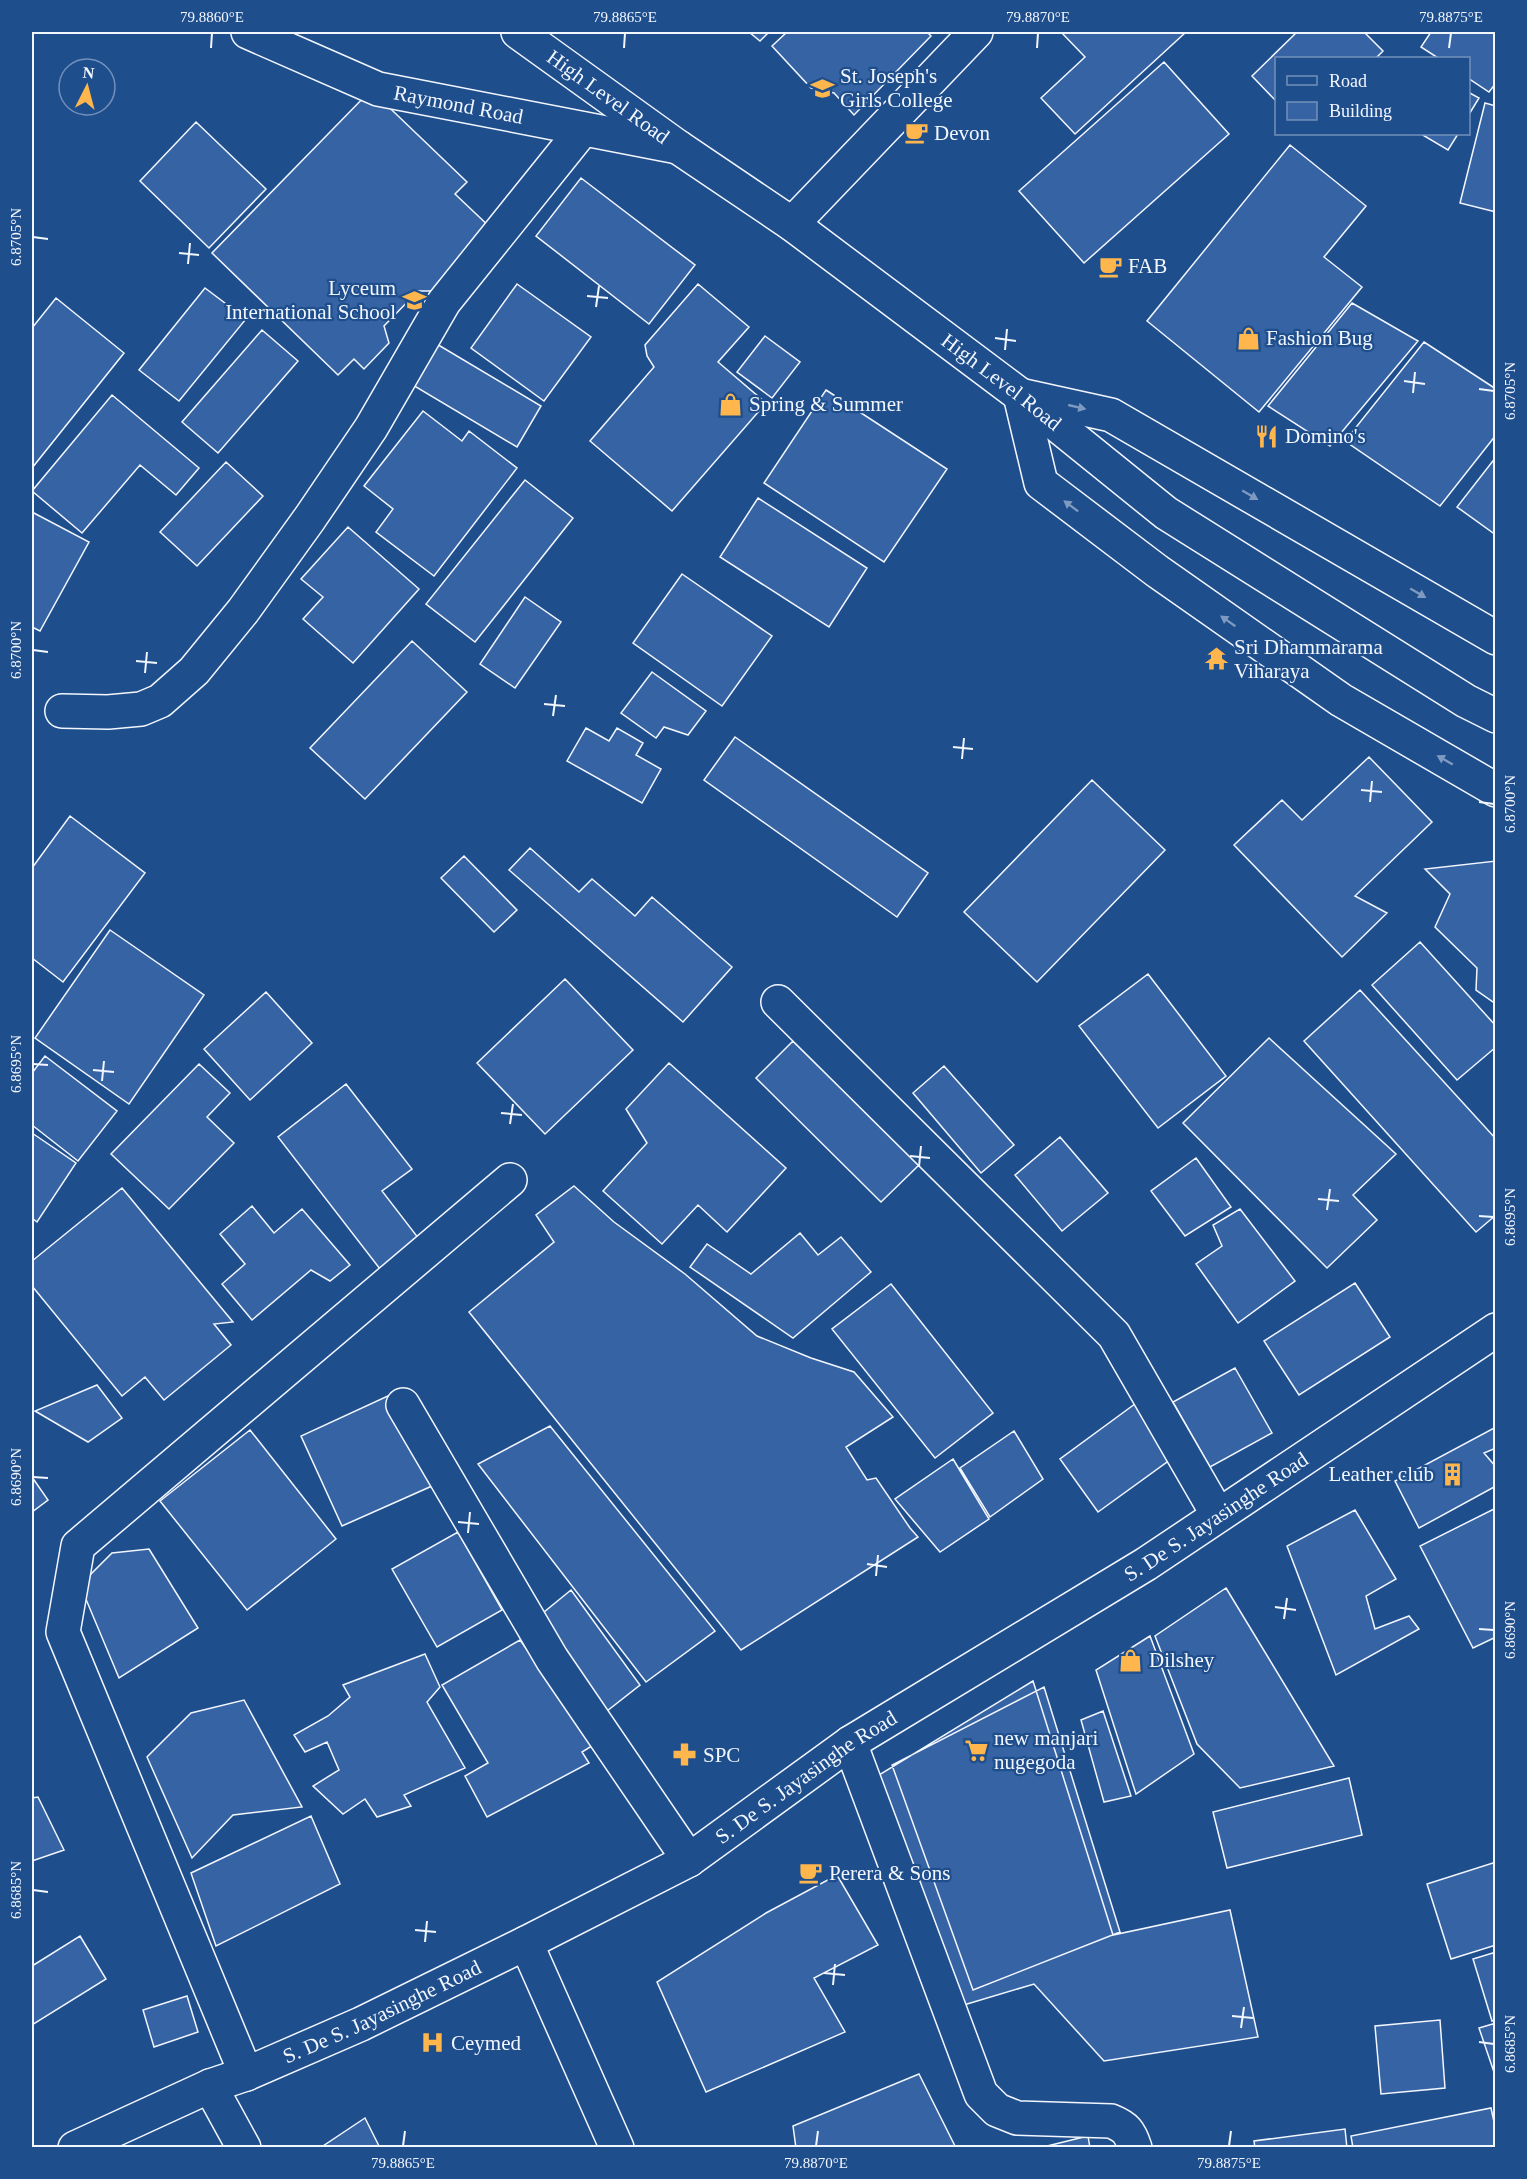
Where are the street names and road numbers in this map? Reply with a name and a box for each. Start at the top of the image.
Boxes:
street label: High Level Road [542,45,674,149]
street label: Raymond Road [392,80,526,129]
street label: High Level Road [937,328,1067,436]
street label: S. De S. Jayasinghe Road [1120,1447,1313,1586]
street label: S. De S. Jayasinghe Road [711,1705,901,1849]
street label: S. De S. Jayasinghe Road [279,1955,485,2068]

